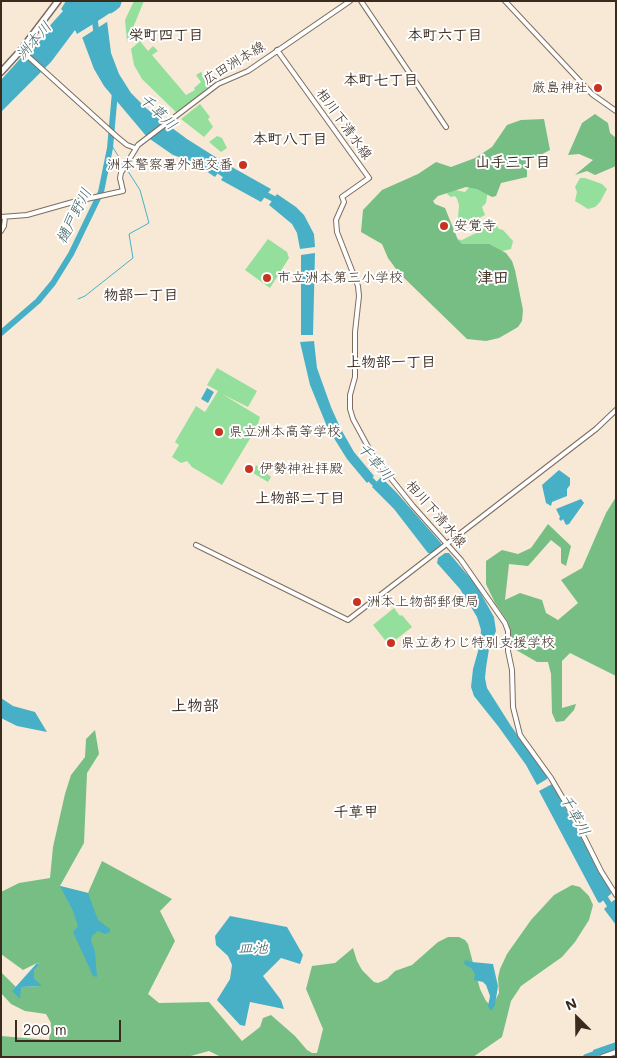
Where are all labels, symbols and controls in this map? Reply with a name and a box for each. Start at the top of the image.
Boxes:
water label: 洲本川 [12,18,56,64]
district label: 栄町四丁目 [129,26,203,44]
district label: 本町六丁目 [408,26,482,44]
street label: 広田洲本線 [200,38,268,88]
district label: 本町七丁目 [344,71,418,89]
place label: 厳島神社 [532,80,588,96]
marker: 厳島神社 [592,82,604,94]
street label: 相川下清水線 [313,85,375,163]
water label: 千草川 [136,90,180,134]
district label: 本町八丁目 [253,130,327,148]
district label: 山手三丁目 [476,153,550,171]
place label: 洲本警察署外通交番 [107,157,233,173]
marker: 洲本警察署外通交番 [237,159,249,171]
water label: 樋戸野川 [52,185,96,247]
place label: 安覚寺 [454,218,496,234]
marker: 安覚寺 [438,220,450,232]
district label: 津田 [477,268,509,288]
place label: 市立洲本第三小学校 [277,270,403,286]
marker: 市立洲本第三小学校 [261,272,273,284]
district label: 物部一丁目 [104,286,178,304]
district label: 上物部一丁目 [346,353,436,371]
place label: 県立洲本高等学校 [229,424,341,440]
marker: 県立洲本高等学校 [213,426,225,438]
water label: 千草川 [353,439,397,485]
place label: 伊勢神社拝殿 [259,461,343,477]
marker: 伊勢神社拝殿 [243,463,255,475]
street label: 相川下清水線 [402,477,470,551]
district label: 上物部二丁目 [255,489,345,507]
place label: 洲本上物部郵便局 [367,594,479,610]
marker: 洲本上物部郵便局 [351,596,363,608]
place label: 県立あわじ特別支援学校 [401,635,555,651]
marker: 県立あわじ特別支援学校 [385,637,397,649]
district label: 上物部 [171,696,219,716]
water label: 千草川 [556,791,594,839]
district label: 千草甲 [334,803,378,821]
water label: 皿池 [238,939,268,957]
north arrow [552,993,602,1043]
text: N [562,993,580,1015]
scale bar [18,1010,124,1042]
text: 200 m [23,1019,67,1039]

